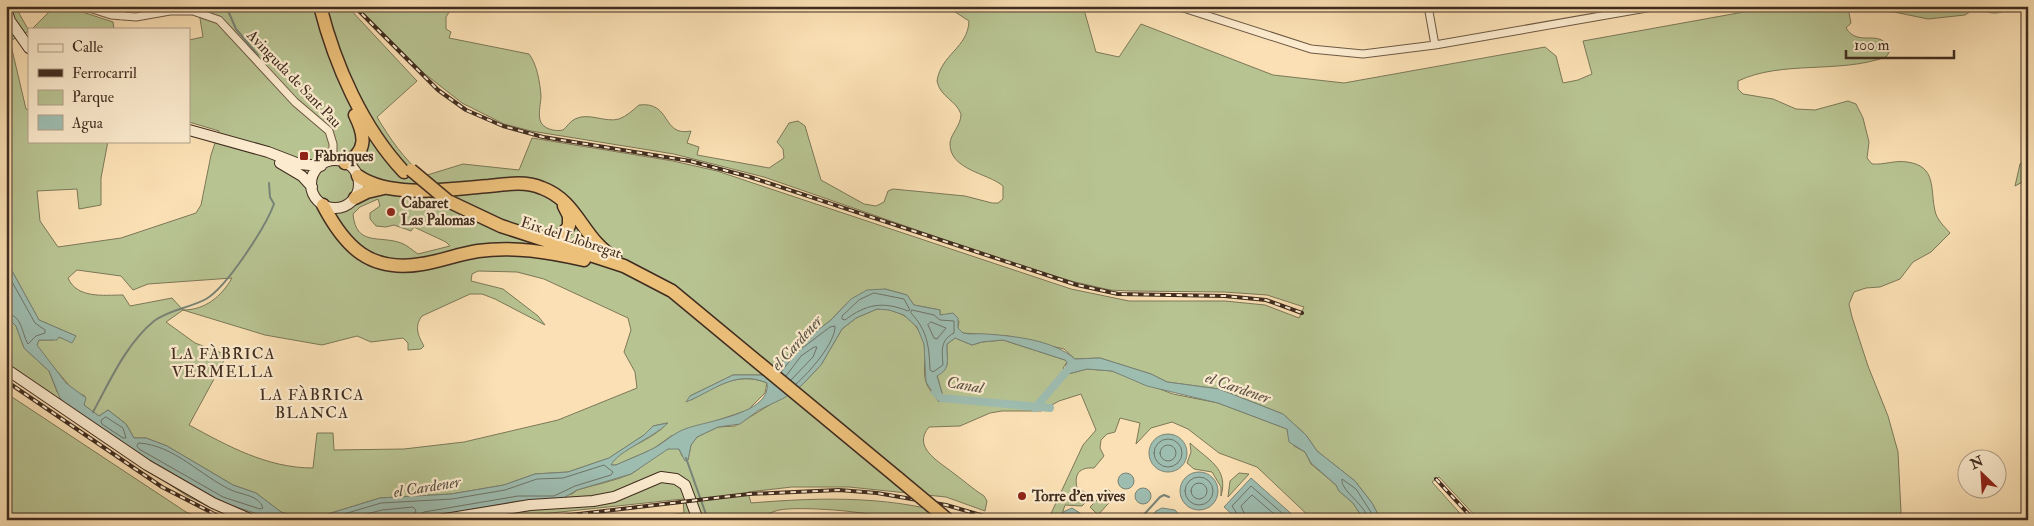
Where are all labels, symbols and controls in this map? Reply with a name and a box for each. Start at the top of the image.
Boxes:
street label: Avinguda de Sant Pau [242,25,346,132]
legend [28,28,190,142]
scale bar [1846,28,1954,60]
text: 100 m [1854,36,1890,55]
text: Calle [72,38,103,57]
text: Ferrocarril [72,64,137,83]
text: Parque [72,88,114,107]
text: Agua [71,114,104,133]
place label: Fàbriques [314,147,373,167]
marker: Fàbriques [298,150,310,162]
place label: Cabaret Las Palomas [401,194,475,230]
marker: Cabaret Las Palomas [385,206,397,218]
street label: Eix del Llobregat [518,213,624,263]
water label: el Cardener [767,311,828,375]
district label: LA FÀBRICA VERMELLA [170,344,276,382]
water label: el Cardener [1203,368,1274,409]
water label: Canal [945,372,986,398]
district label: LA FÀBRICA BLANCA [259,385,365,423]
north arrow [1956,448,2006,498]
text: N [1967,452,1986,473]
water label: el Cardener [392,472,463,502]
place label: Torre d'en vives [1031,487,1125,506]
marker: Torre d'en vives [1016,490,1028,502]

